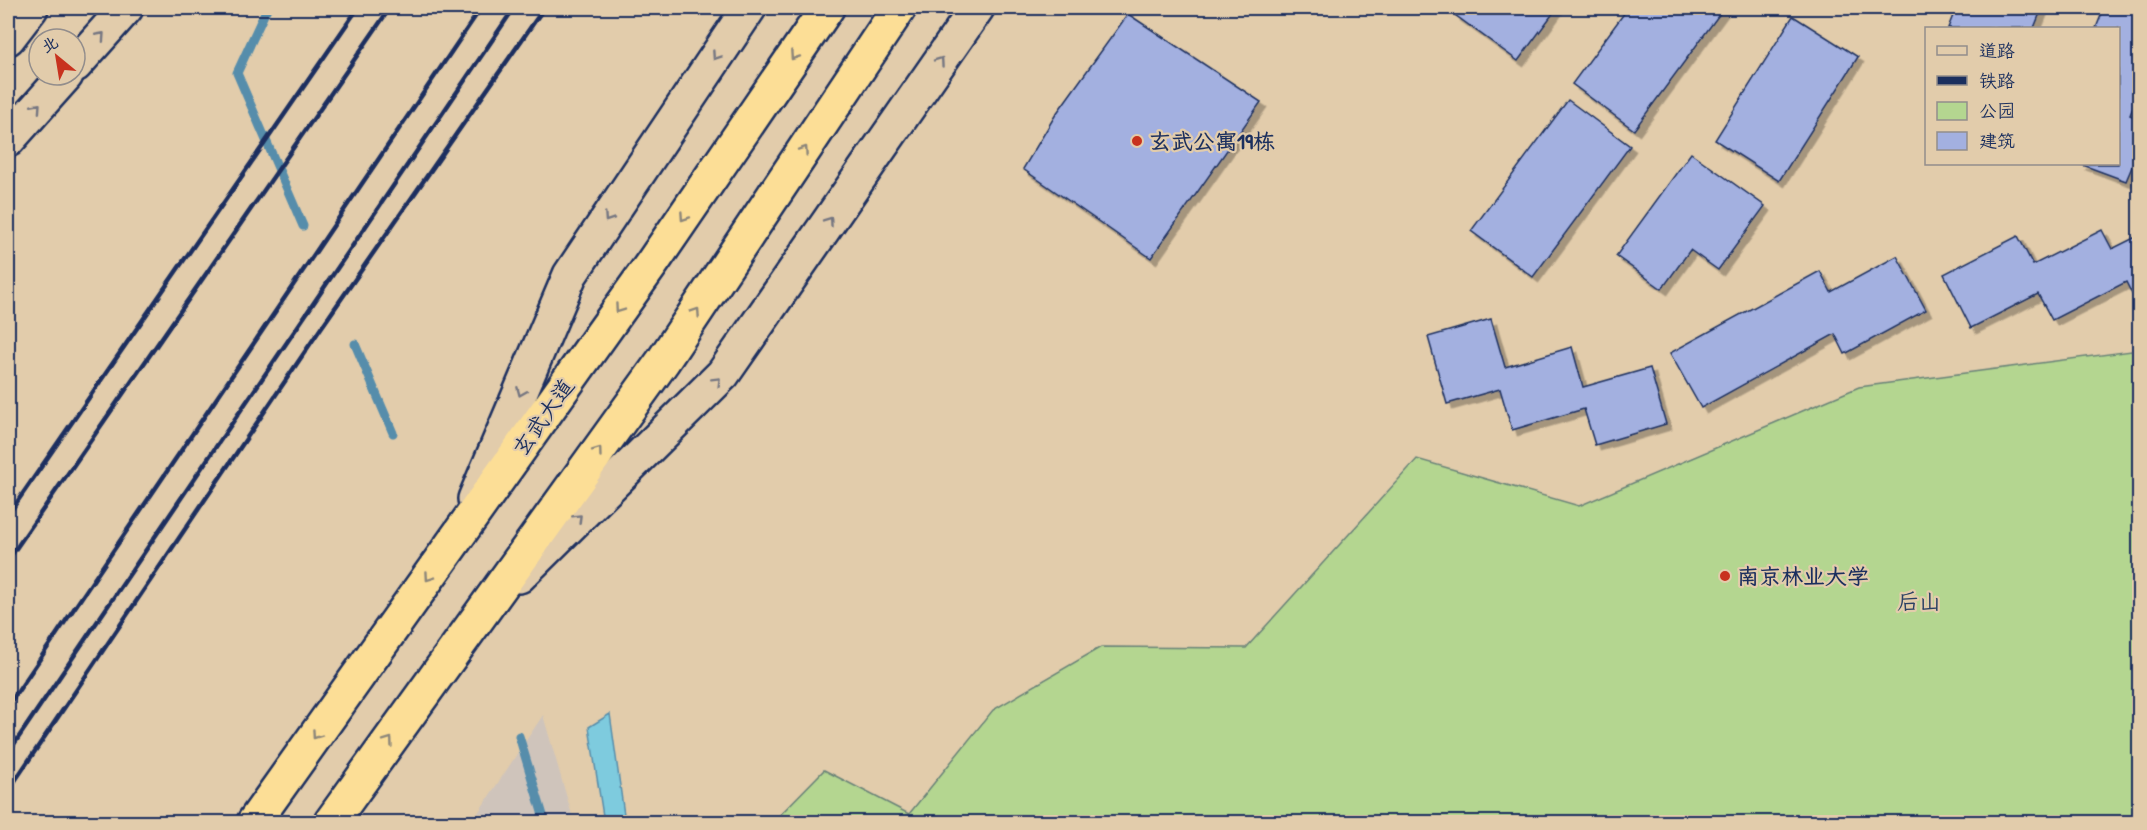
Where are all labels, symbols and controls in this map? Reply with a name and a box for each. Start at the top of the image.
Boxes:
north arrow [27,27,87,87]
legend [1925,27,2120,165]
text: 北 [37,30,62,58]
one-way arrow [94,32,105,43]
text: 道路 [1979,38,2015,63]
one-way arrow [712,49,723,60]
one-way arrow [790,49,801,60]
one-way arrow [933,57,944,68]
text: 铁路 [1979,68,2015,93]
text: 公园 [1979,98,2015,123]
one-way arrow [30,104,41,114]
place label: 玄武公寓19栋 [1149,126,1275,156]
text: 建筑 [1979,128,2015,153]
marker: 玄武公寓19栋 [1130,134,1144,148]
one-way arrow [797,146,808,157]
one-way arrow [680,210,691,221]
one-way arrow [603,212,615,222]
one-way arrow [822,217,833,228]
one-way arrow [615,303,626,314]
one-way arrow [688,308,699,319]
street label: 玄武大道 [505,372,581,462]
one-way arrow [710,377,721,387]
one-way arrow [516,385,528,396]
one-way arrow [590,447,601,458]
one-way arrow [571,514,582,525]
place label: 南京林业大学 [1737,561,1869,591]
marker: 南京林业大学 [1718,569,1732,583]
one-way arrow [425,570,436,581]
park label: 后山 [1897,586,1941,616]
one-way arrow [312,729,323,740]
one-way arrow [382,736,393,747]

